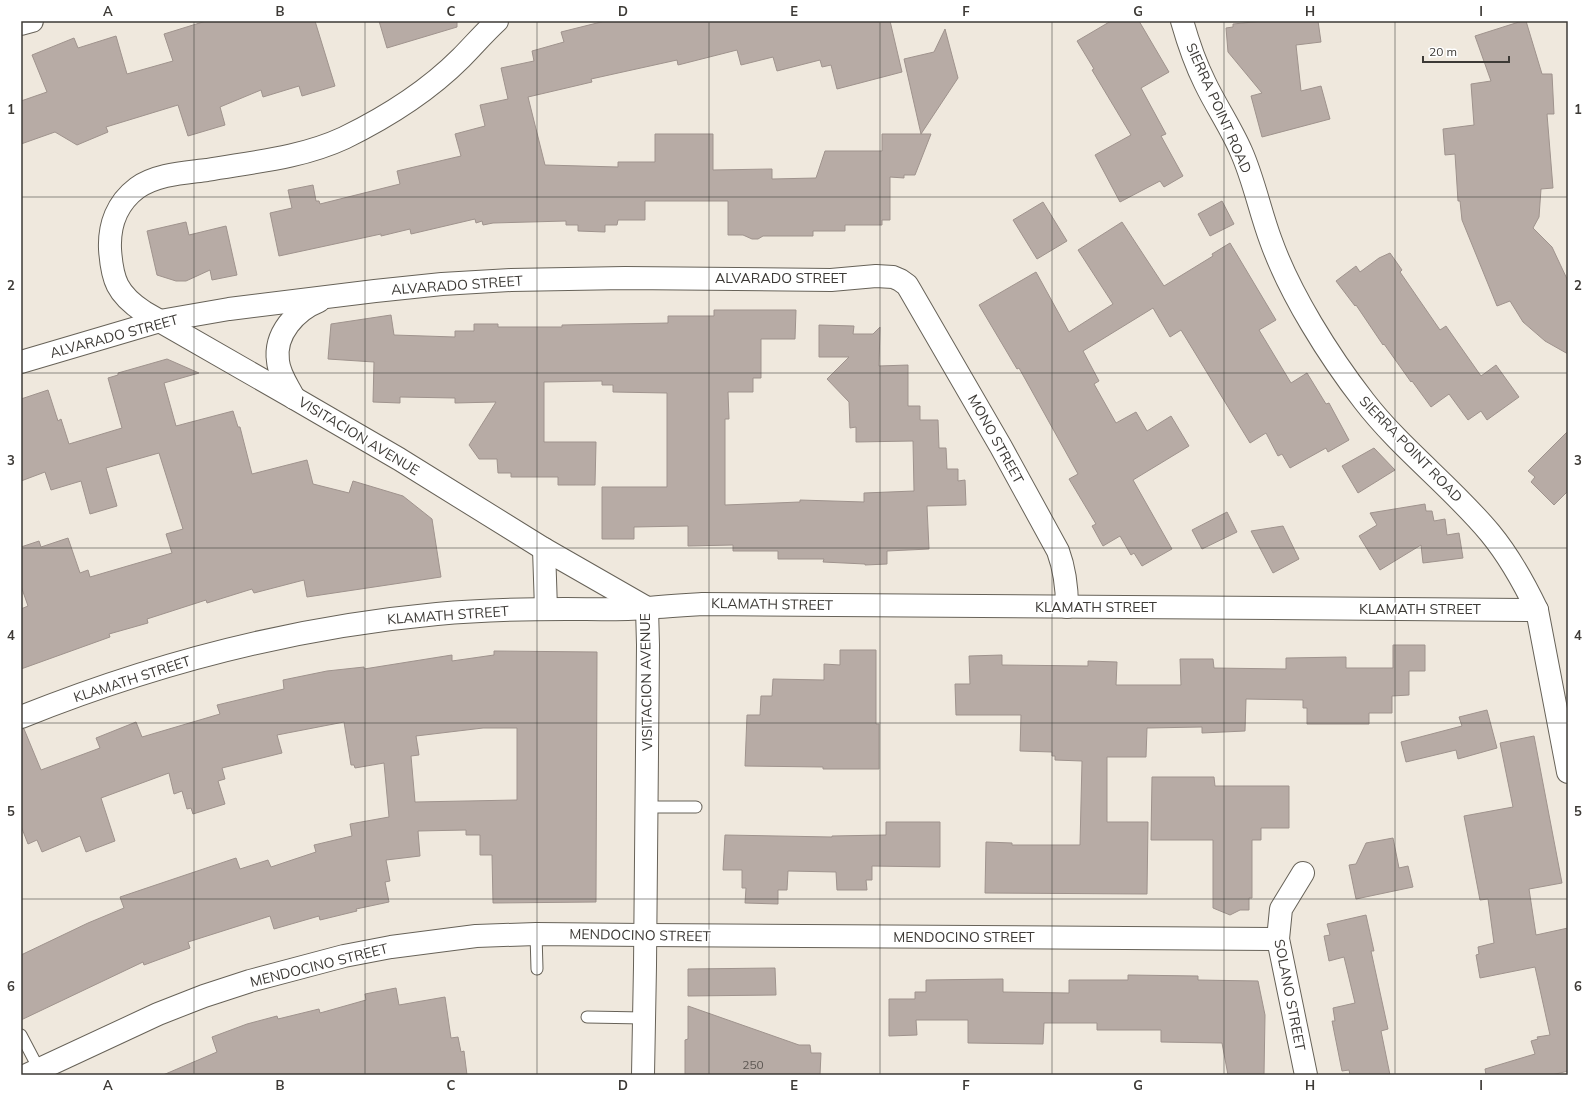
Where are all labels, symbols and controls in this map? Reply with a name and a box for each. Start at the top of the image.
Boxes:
text: A [103,3,113,19]
text: B [276,3,285,19]
text: C [447,3,456,19]
text: D [618,3,628,19]
text: E [790,3,798,19]
text: F [962,3,970,19]
text: G [1133,3,1143,19]
text: H [1305,3,1315,19]
text: I [1479,3,1483,19]
scale bar [1423,38,1509,64]
street label: SIERRA POINT ROAD [1182,40,1256,176]
text: 20 m [1429,44,1457,59]
text: 1 [7,101,15,117]
text: 1 [1574,101,1582,117]
street label: ALVARADO STREET [715,269,848,287]
street label: ALVARADO STREET [391,271,524,299]
text: 2 [7,277,15,293]
text: 2 [1574,277,1582,293]
street label: ALVARADO STREET [48,310,181,362]
street label: MONO STREET [964,391,1028,487]
street label: SIERRA POINT ROAD [1356,392,1466,506]
street label: VISITACION AVENUE [295,393,423,479]
text: 3 [7,452,15,468]
text: 3 [1574,452,1582,468]
street label: KLAMATH STREET [711,594,834,614]
street label: KLAMATH STREET [1035,598,1158,616]
street label: KLAMATH STREET [1359,600,1482,618]
street label: KLAMATH STREET [387,602,510,628]
street label: VISITACION AVENUE [636,613,656,751]
text: 4 [7,627,15,643]
text: 4 [1574,627,1582,643]
street label: KLAMATH STREET [71,651,193,706]
text: 5 [7,803,15,819]
text: 5 [1574,803,1582,819]
street label: MENDOCINO STREET [569,925,711,945]
street label: MENDOCINO STREET [893,928,1035,946]
street label: SOLANO STREET [1270,938,1310,1053]
street label: MENDOCINO STREET [248,939,390,991]
text: 6 [7,978,15,994]
text: 6 [1574,978,1582,994]
house number: 250 [742,1057,764,1072]
text: A [103,1077,113,1093]
text: B [276,1077,285,1093]
text: C [447,1077,456,1093]
text: D [618,1077,628,1093]
text: E [790,1077,798,1093]
text: F [962,1077,970,1093]
text: G [1133,1077,1143,1093]
text: H [1305,1077,1315,1093]
text: I [1479,1077,1483,1093]

